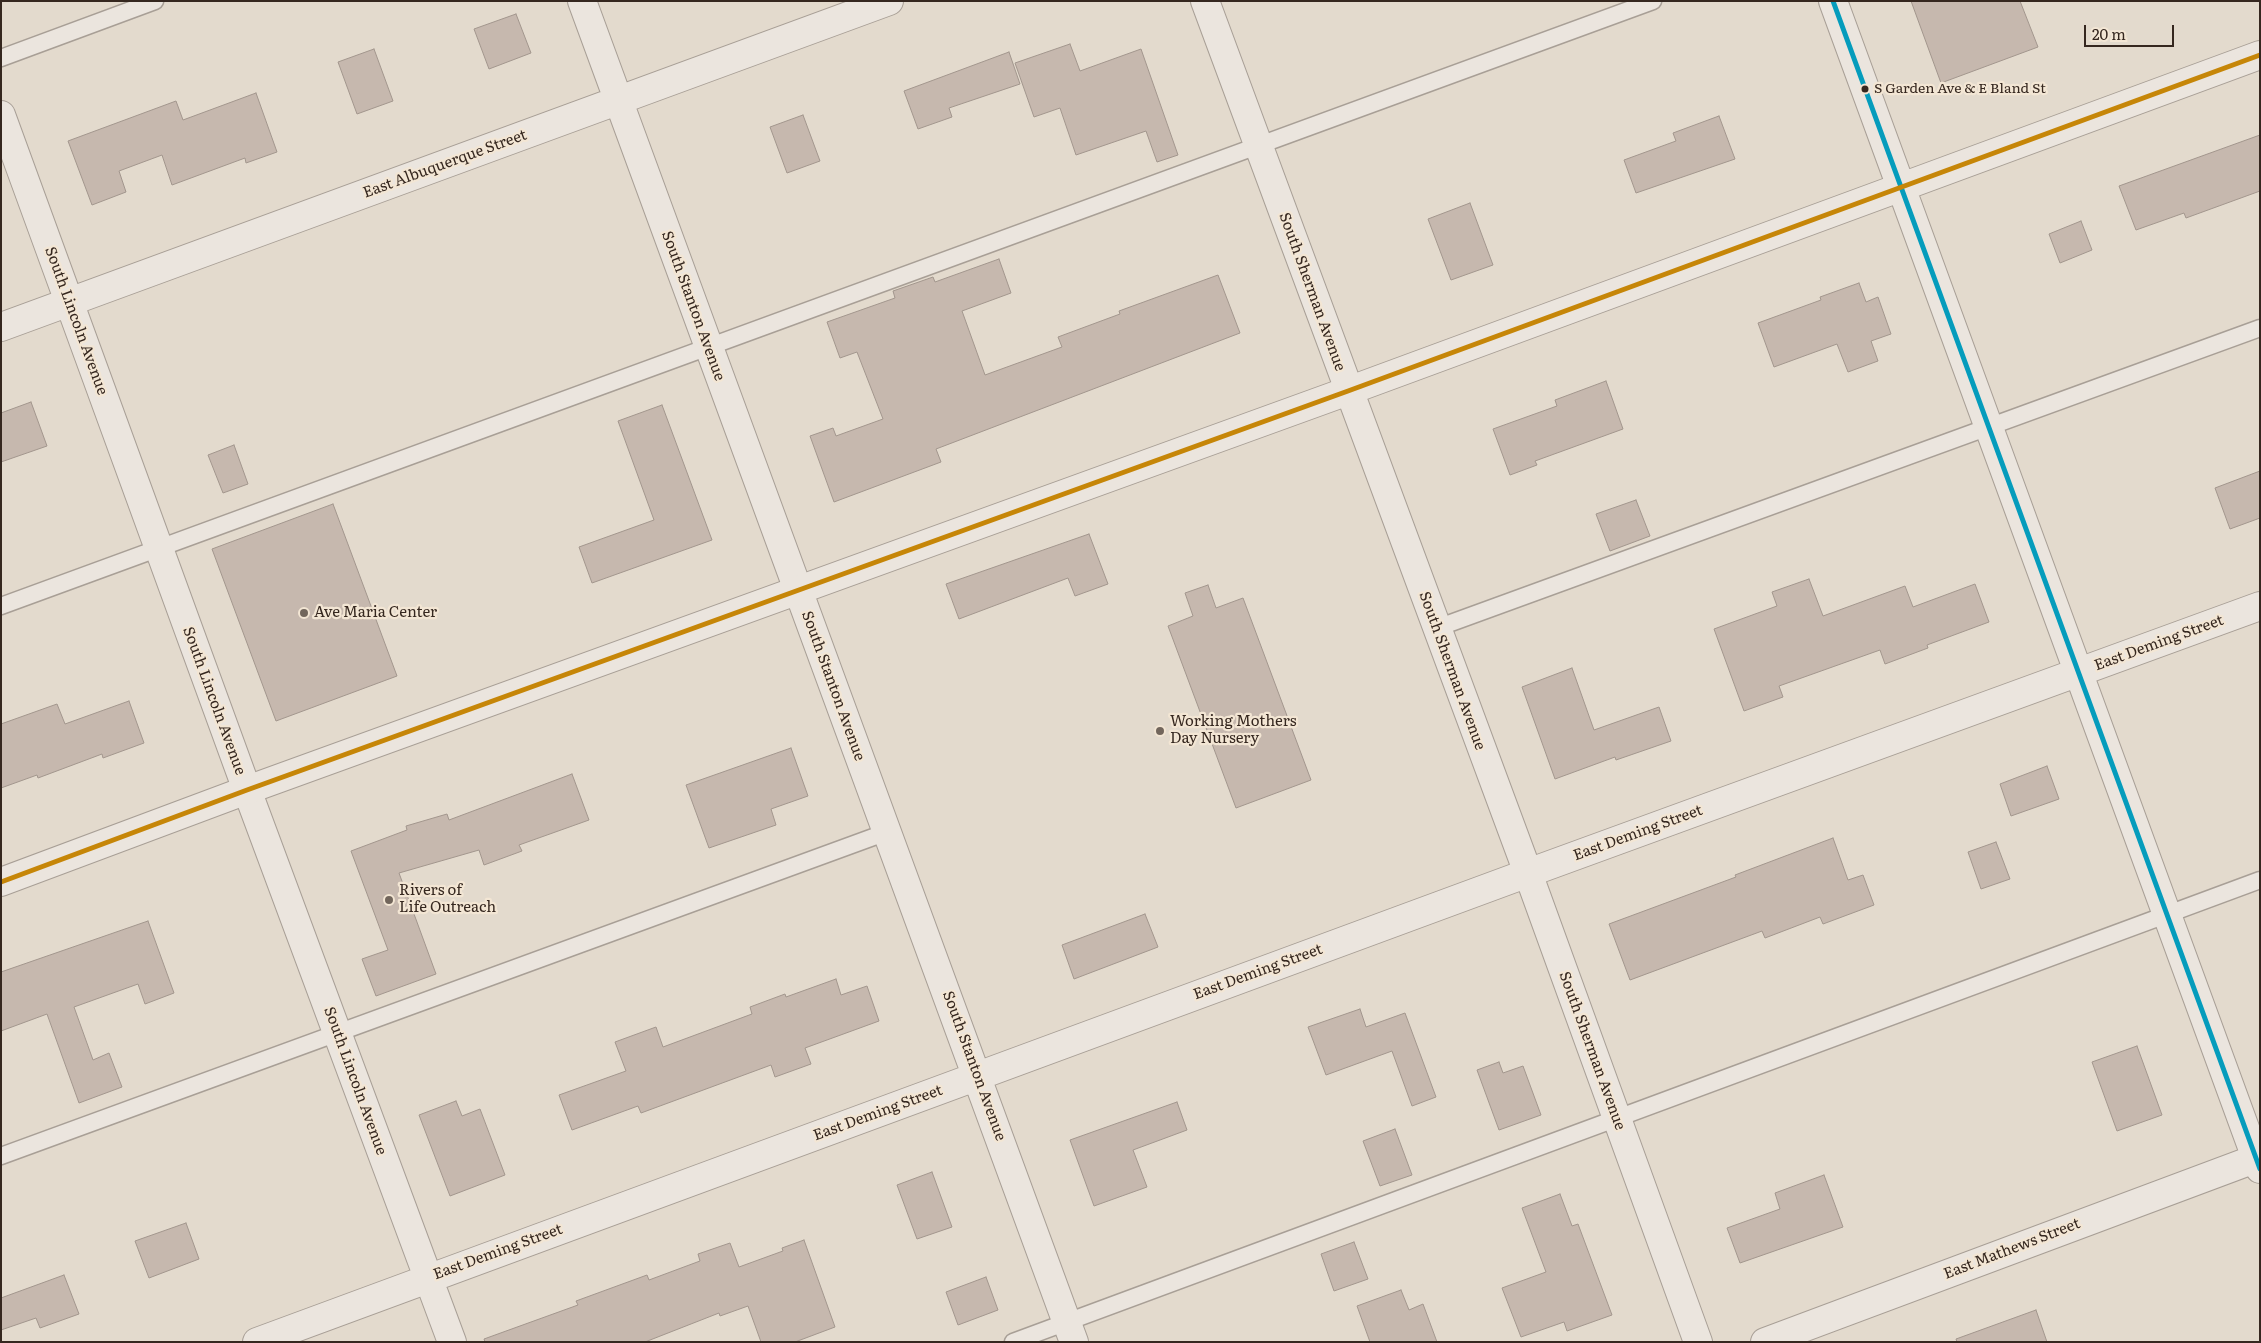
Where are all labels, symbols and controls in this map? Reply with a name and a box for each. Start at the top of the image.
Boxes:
scale bar [2086,15,2176,47]
text: 20 m [2092,22,2126,45]
place label: S Garden Ave & E Bland St [1874,81,2046,97]
marker: S Garden Ave & E Bland St [1860,84,1870,94]
street label: East Albuquerque Street [361,126,529,202]
street label: South Sherman Avenue [1275,210,1349,374]
street label: South Stanton Avenue [658,229,728,383]
street label: South Lincoln Avenue [41,244,111,398]
street label: South Sherman Avenue [1415,589,1489,753]
place label: Ave Maria Center [314,604,437,622]
marker: Ave Maria Center [298,607,310,619]
street label: South Stanton Avenue [798,609,868,763]
street label: East Deming Street [2092,611,2226,675]
street label: South Lincoln Avenue [179,624,249,778]
place label: Working Mothers Day Nursery [1170,713,1297,748]
marker: Working Mothers Day Nursery [1154,725,1166,737]
street label: East Deming Street [1571,801,1705,865]
place label: Rivers of Life Outreach [399,882,496,917]
marker: Rivers of Life Outreach [383,894,395,906]
street label: East Deming Street [1191,940,1325,1004]
street label: South Sherman Avenue [1555,969,1629,1133]
street label: South Stanton Avenue [939,989,1009,1143]
street label: South Lincoln Avenue [320,1004,390,1158]
street label: East Deming Street [811,1081,945,1145]
street label: East Mathews Street [1941,1215,2083,1283]
street label: East Deming Street [431,1220,565,1284]

